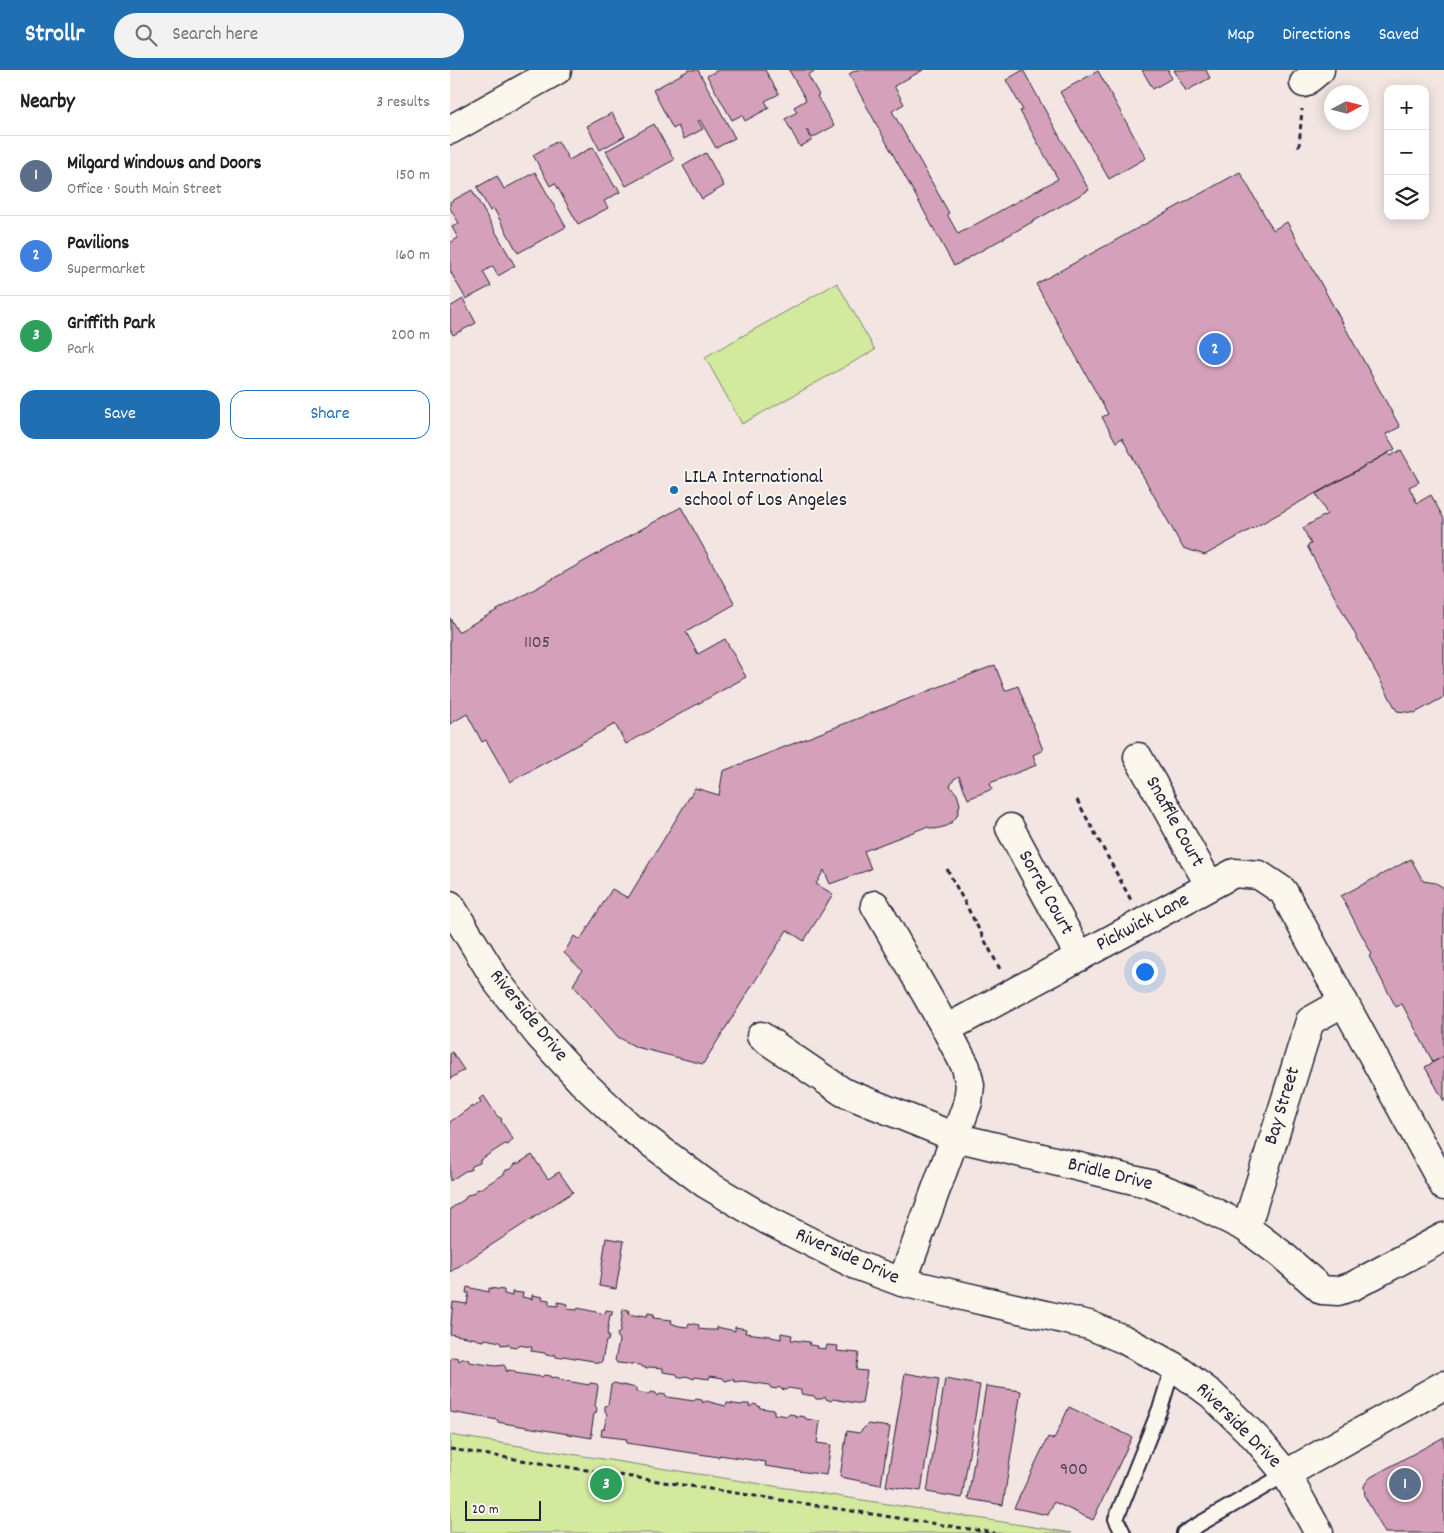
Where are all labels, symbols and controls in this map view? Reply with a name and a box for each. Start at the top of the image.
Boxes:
search box [114,13,464,58]
text: Strollr [25,18,84,52]
icon: search [132,21,160,49]
text: Search here [172,22,258,49]
text: Map [1227,23,1254,48]
text: Directions [1282,23,1351,48]
text: Saved [1379,23,1419,48]
north arrow [1324,85,1369,130]
map controls [1384,85,1429,220]
button: + [1384,85,1429,130]
text: Nearby [20,88,75,118]
text: 3 results [376,91,430,114]
button: − [1384,130,1429,175]
text: Milgard Windows and Doors [67,151,262,178]
text: 1 [34,164,38,187]
text: 150 m [396,164,430,187]
button: layers [1384,175,1429,220]
text: Office · South Main Street [67,178,222,201]
text: Pavilions [67,231,129,258]
text: 2 [33,244,40,267]
text: 160 m [395,244,430,267]
text: Supermarket [67,258,145,281]
text: Griffith Park [67,311,155,338]
text: 3 [32,324,40,347]
text: 200 m [391,324,430,347]
pin: 2 [1199,330,1231,368]
text: Park [67,338,94,361]
button: Save [20,390,220,439]
button: Share [230,390,430,439]
place label: LILA International school of Los Angeles [684,464,847,515]
marker: LILA International school of Los Angeles [668,484,680,496]
house number: 1105 [524,631,550,656]
street label: Snaffle Court [1137,771,1211,873]
street label: Sorrel Court [1010,846,1080,940]
street label: Pickwick Lane [1091,887,1195,959]
your location [1132,959,1158,985]
street label: Riverside Drive [482,964,574,1068]
street label: Bay Street [1258,1064,1308,1148]
street label: Bridle Drive [1065,1151,1156,1199]
street label: Riverside Drive [790,1222,904,1293]
street label: Riverside Drive [1189,1377,1287,1475]
house number: 900 [1060,1458,1088,1483]
pin: 3 [590,1465,622,1503]
pin: 1 [1389,1465,1421,1503]
scale bar [465,1498,541,1521]
text: 20 m [472,1500,499,1520]

